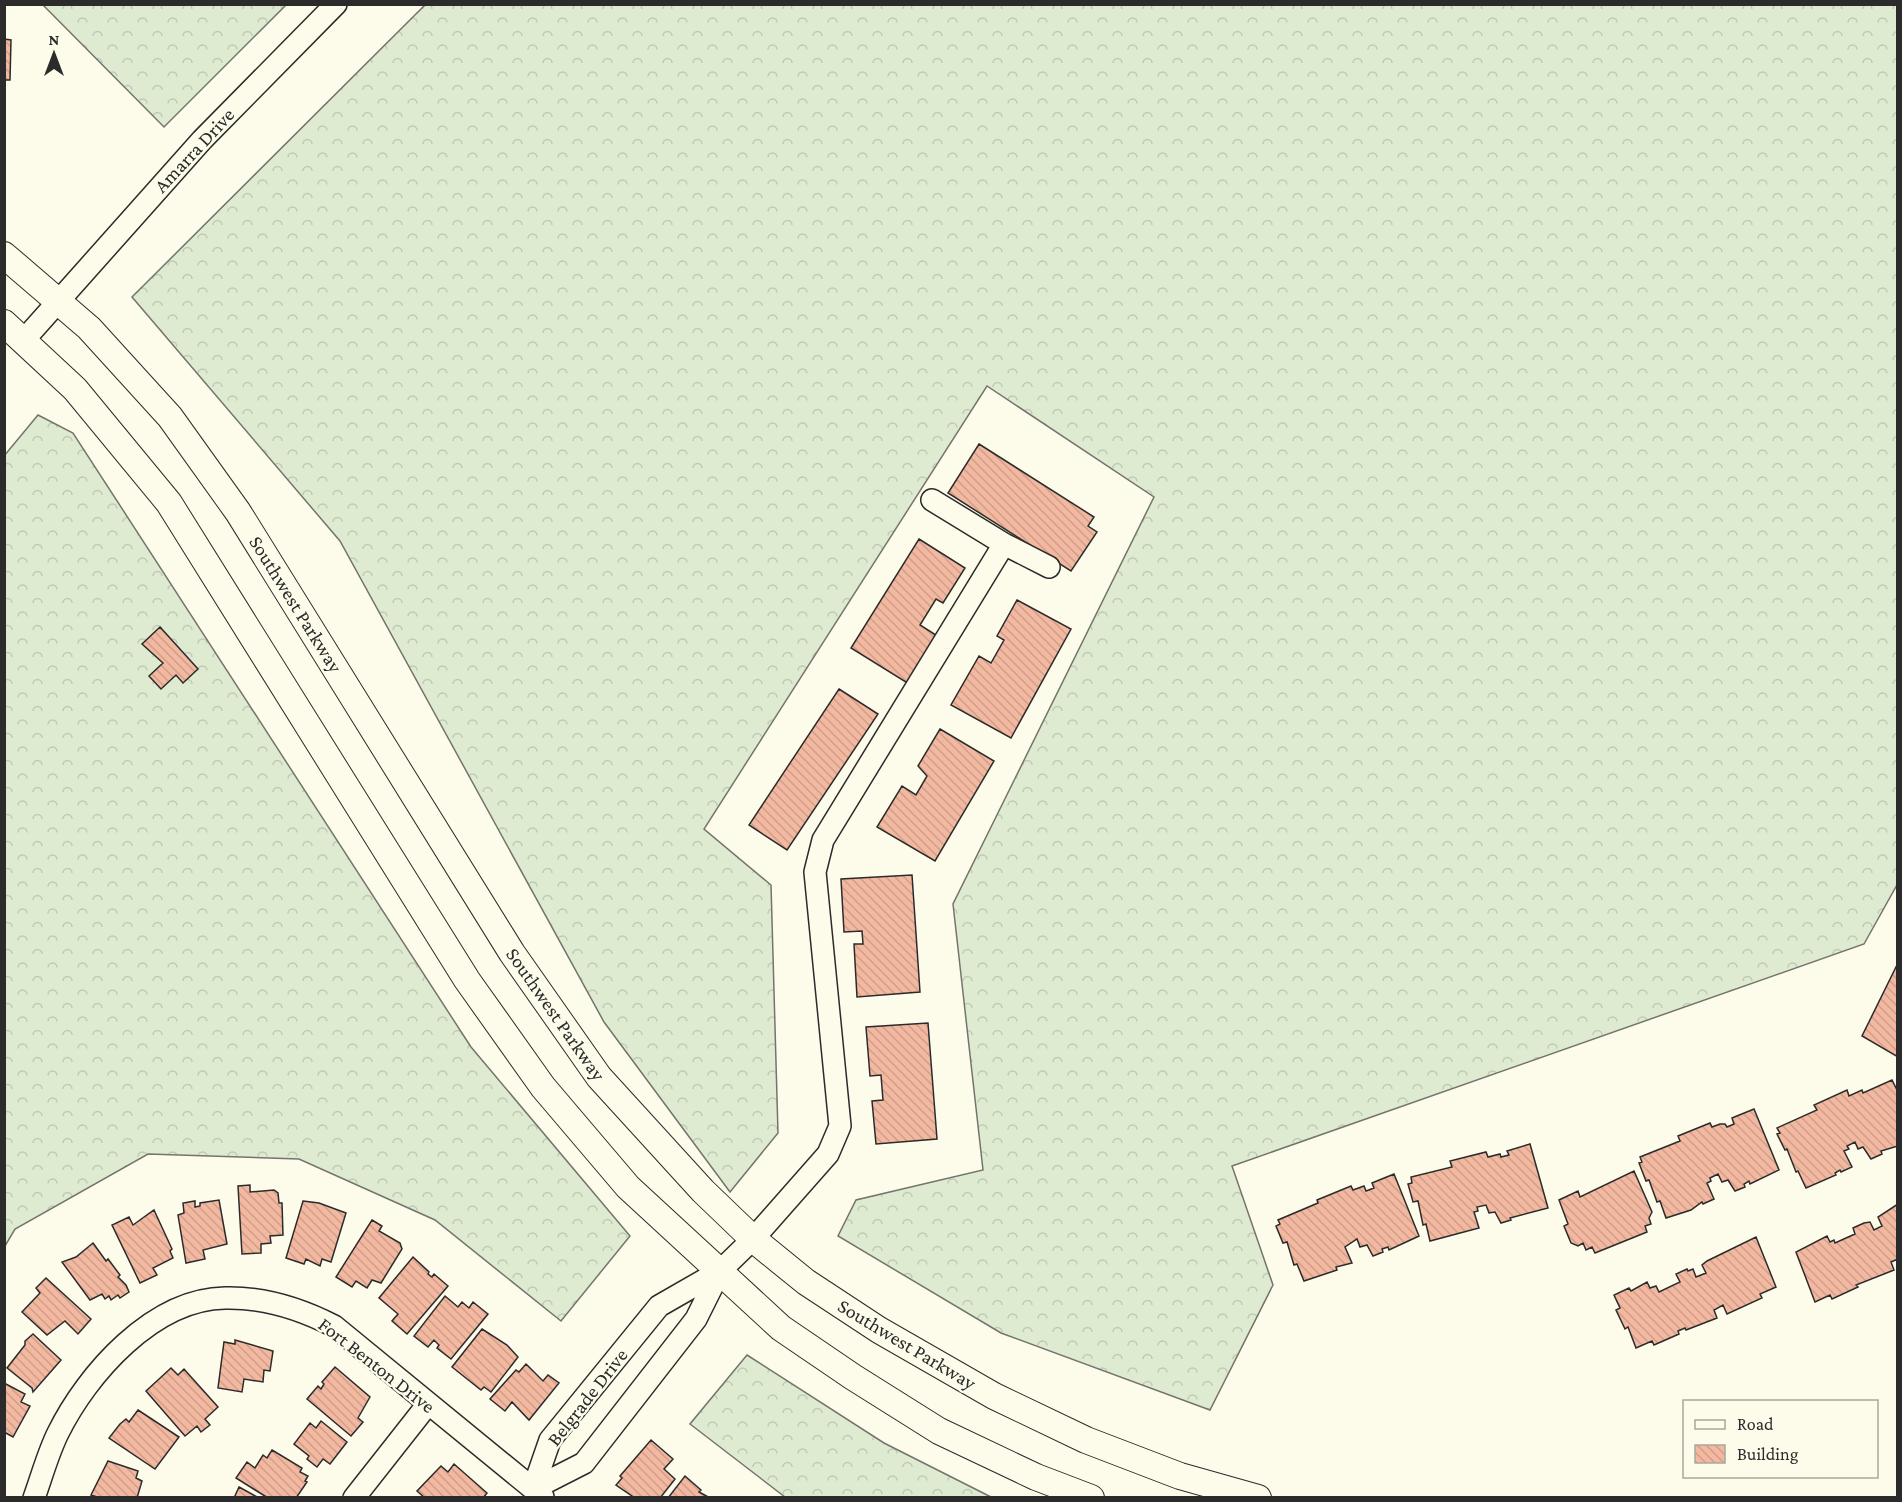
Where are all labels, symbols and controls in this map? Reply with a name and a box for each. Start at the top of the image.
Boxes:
north arrow [24,24,84,84]
text: N [49,31,60,48]
street label: Amarra Drive [149,103,239,197]
street label: Southwest Parkway [244,532,347,678]
street label: Southwest Parkway [501,943,610,1086]
street label: Southwest Parkway [834,1294,981,1395]
street label: Fort Benton Drive [314,1313,440,1417]
street label: Belgrade Drive [542,1344,633,1451]
legend [1683,1400,1878,1478]
text: Road [1737,1414,1774,1434]
text: Building [1737,1444,1799,1464]

